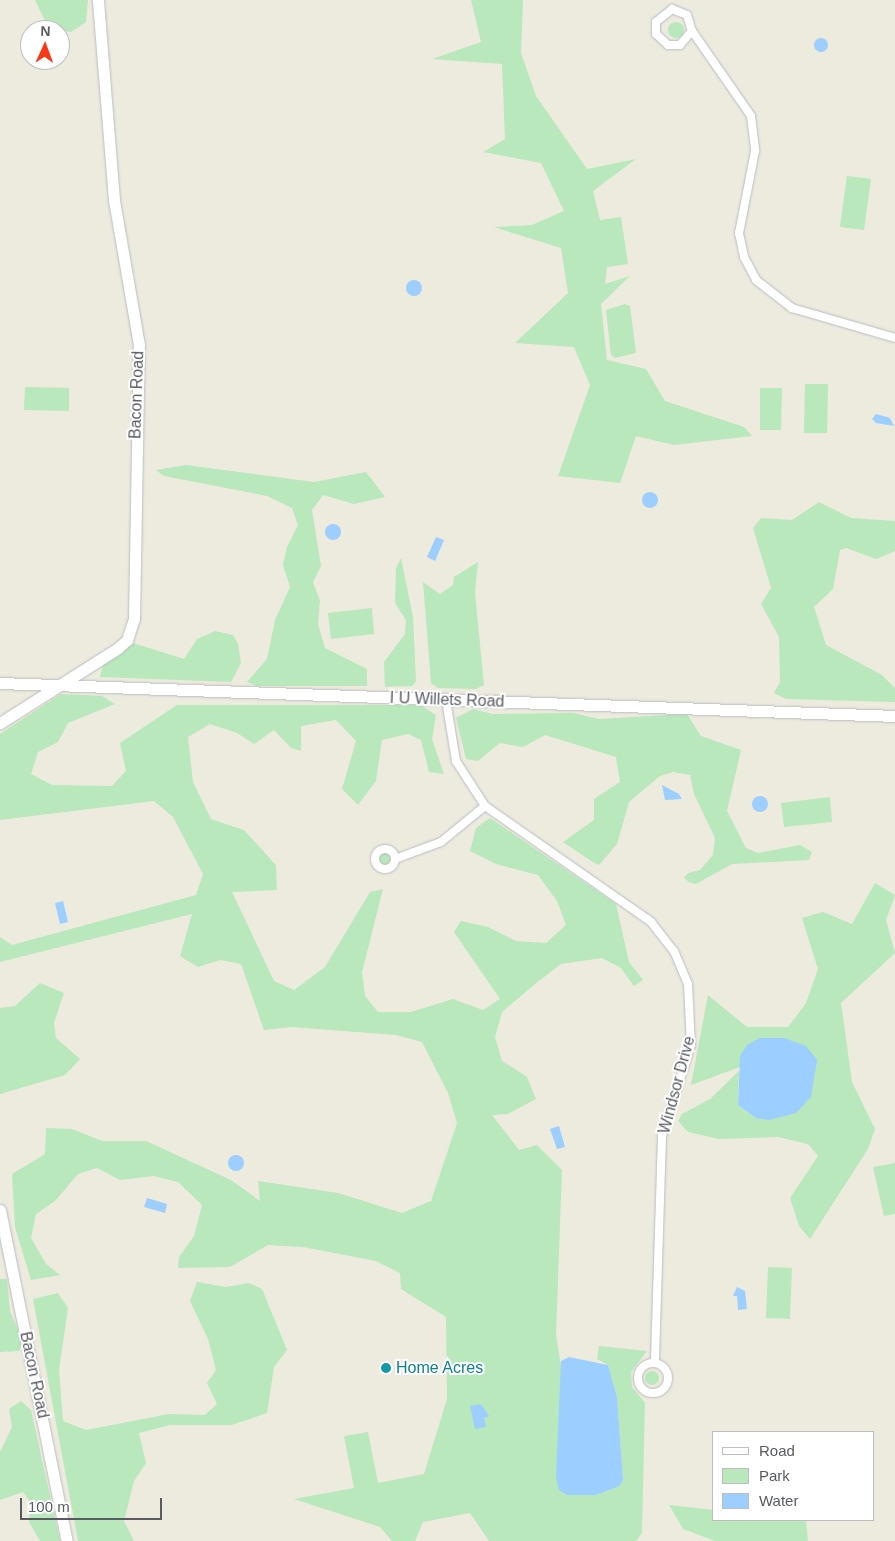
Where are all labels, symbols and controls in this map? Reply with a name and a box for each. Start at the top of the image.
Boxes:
north arrow [20,20,70,70]
text: N [40,23,51,39]
street label: Bacon Road [126,351,148,439]
street label: I U Willets Road [389,688,505,712]
street label: Windsor Drive [655,1034,699,1136]
street label: Bacon Road [15,1330,53,1420]
place label: Home Acres [396,1358,484,1378]
marker: Home Acres [380,1362,392,1374]
legend [712,1431,875,1521]
text: Road [759,1442,795,1459]
text: Park [759,1467,790,1484]
scale bar [22,1488,165,1520]
text: Water [759,1492,798,1509]
text: 100 m [28,1498,70,1515]

